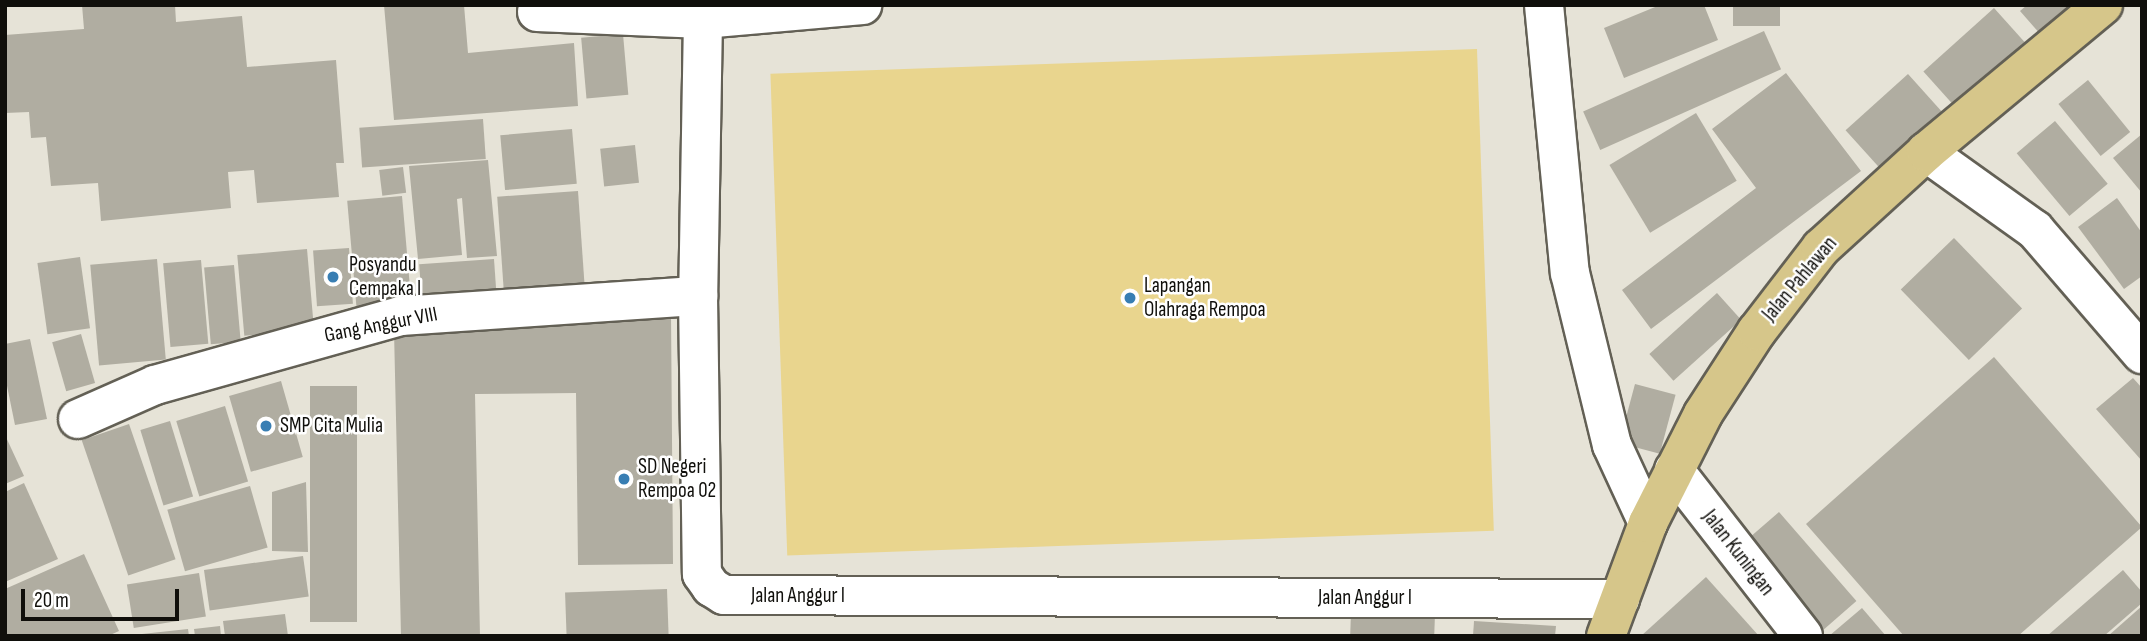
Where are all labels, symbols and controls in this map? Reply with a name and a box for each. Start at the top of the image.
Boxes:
street label: Jalan Pahlawan [1757,232,1843,326]
place label: Posyandu Cempaka I [349,252,421,302]
marker: Posyandu Cempaka I [323,267,343,287]
place label: Lapangan Olahraga Rempoa [1144,273,1265,323]
marker: Lapangan Olahraga Rempoa [1122,290,1138,306]
street label: Gang Anggur VIII [322,302,440,348]
place label: SMP Cita Mulia [280,413,383,439]
marker: SMP Cita Mulia [258,418,274,434]
place label: SD Negeri Rempoa 02 [638,454,716,504]
marker: SD Negeri Rempoa 02 [616,471,632,487]
street label: Jalan Kuningan [1697,505,1779,601]
scale bar [24,574,182,618]
street label: Jalan Anggur I [751,583,845,609]
street label: Jalan Anggur I [1318,585,1412,611]
text: 20 m [34,588,69,613]

